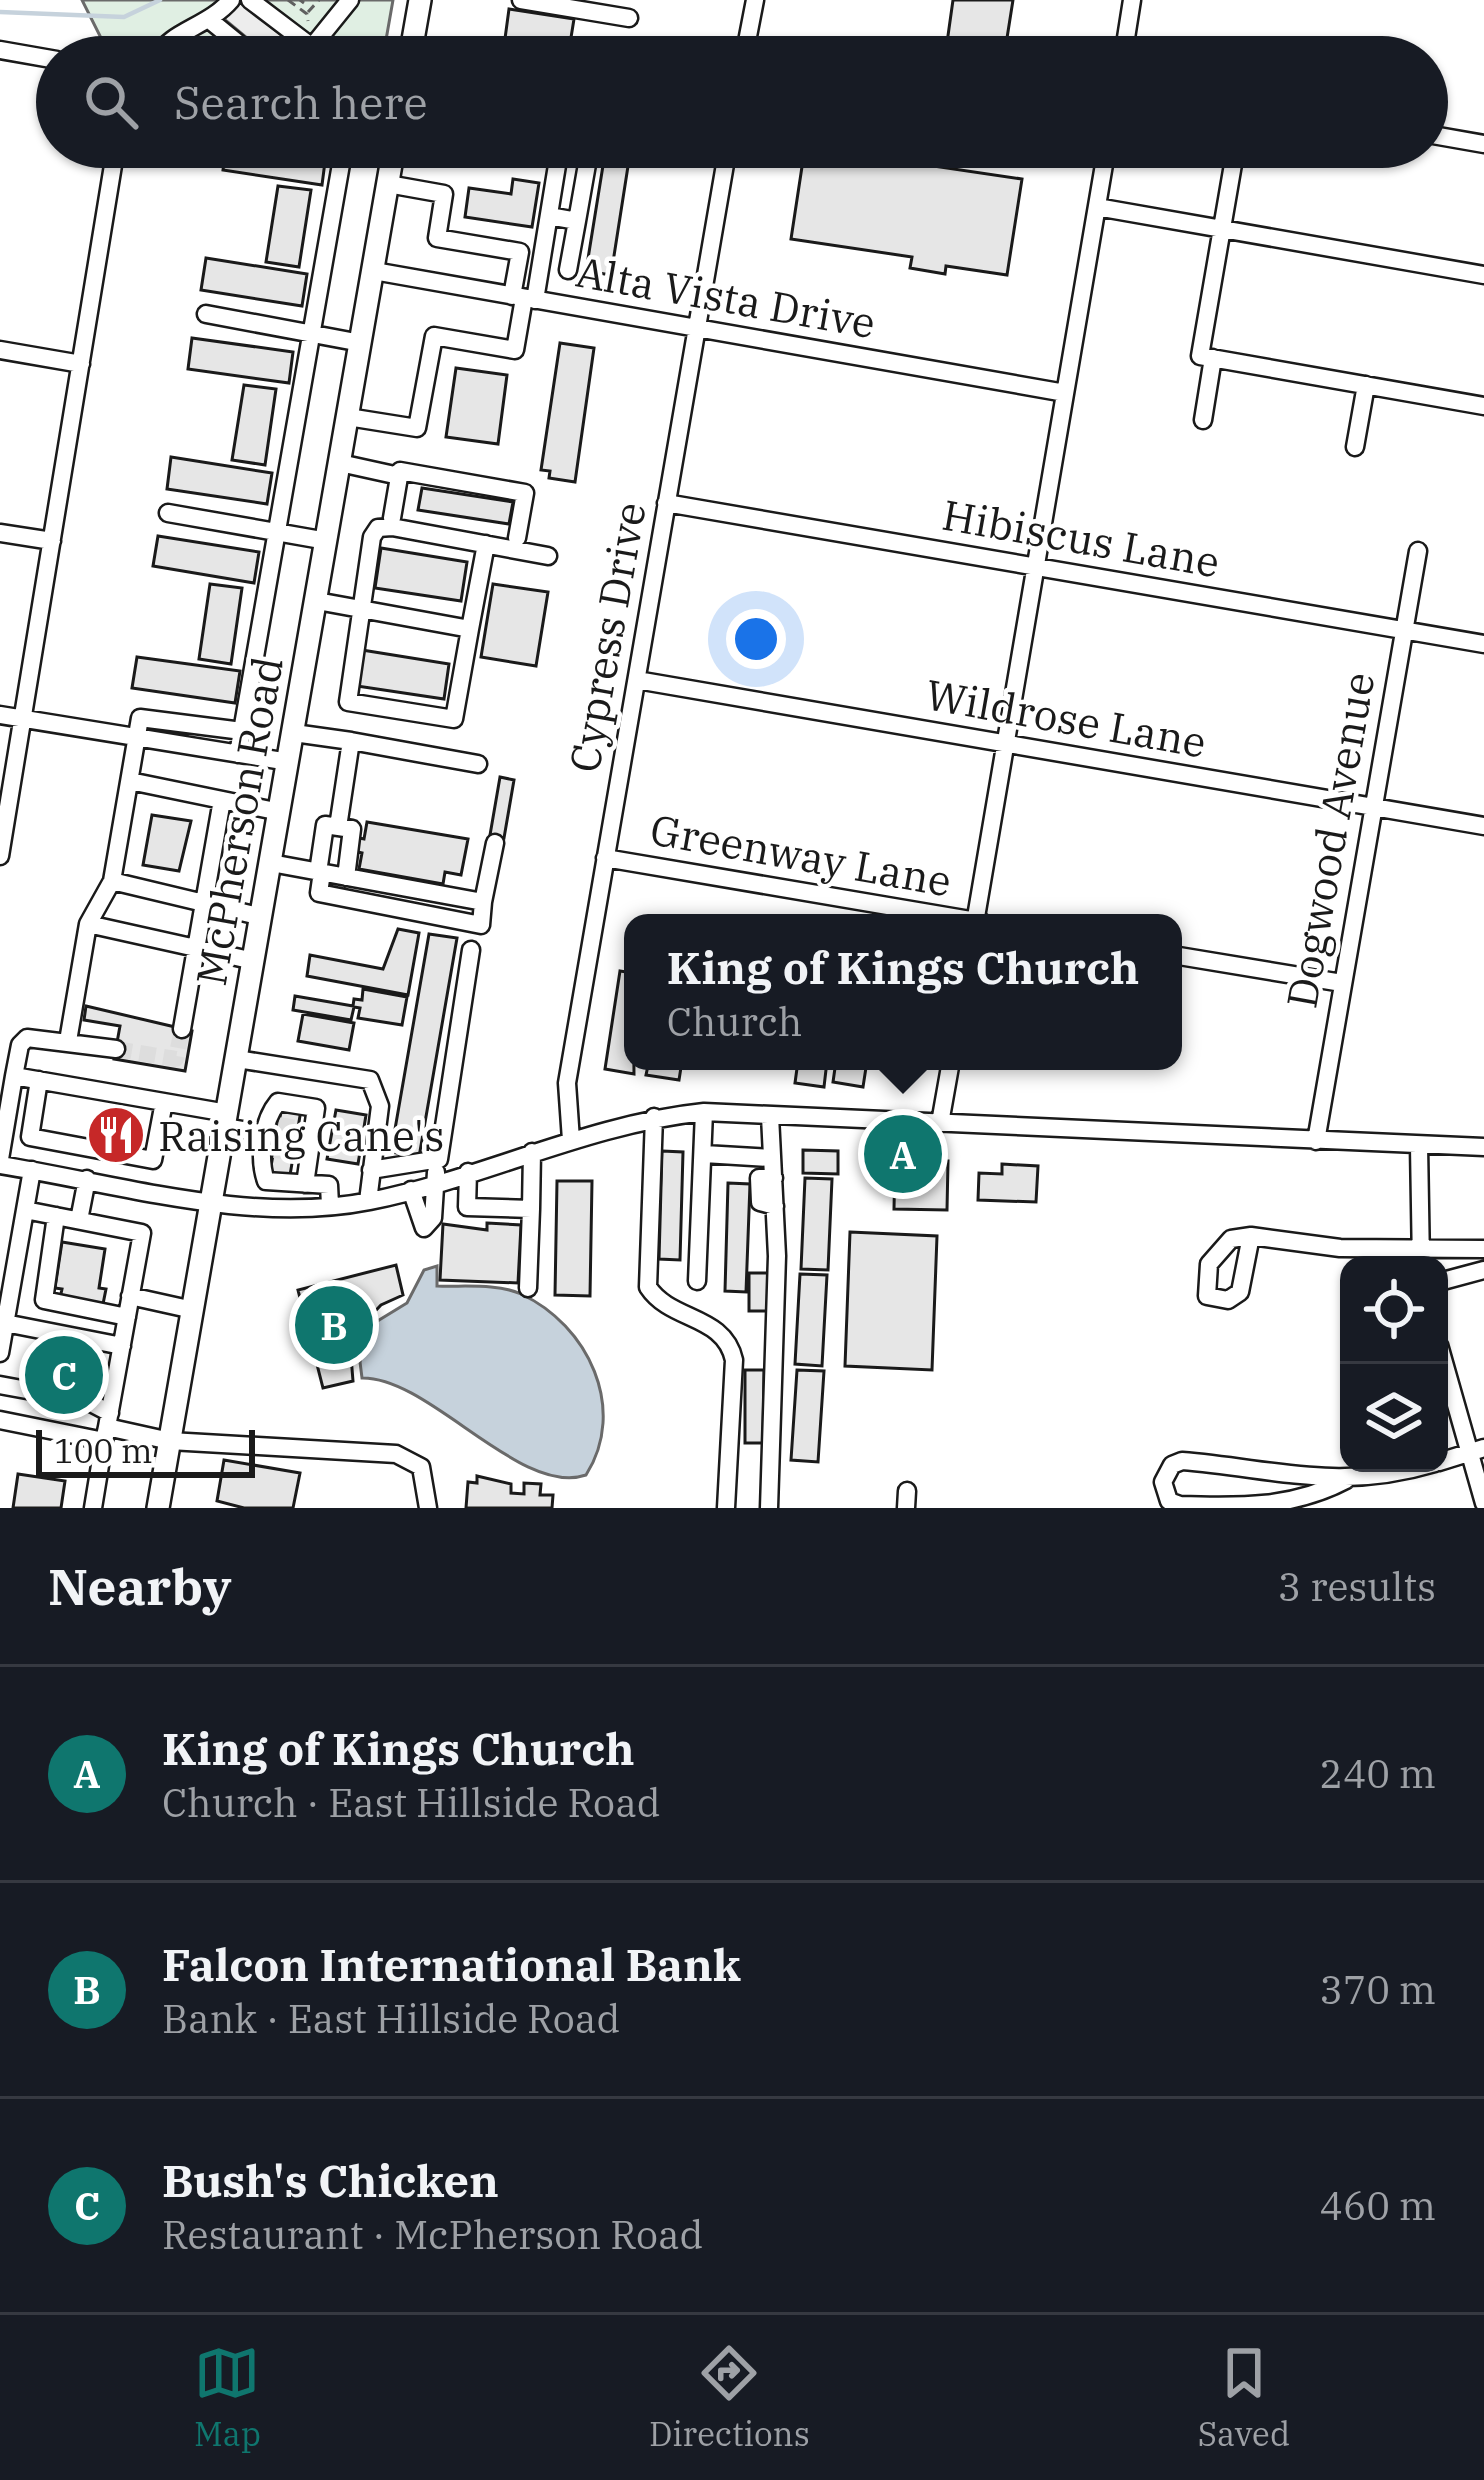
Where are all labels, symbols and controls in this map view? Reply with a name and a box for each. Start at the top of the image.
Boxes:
search box [36,36,1448,168]
icon: search [78,69,144,135]
text: Search here [174,73,428,131]
street label: Alta Vista Drive [572,244,880,350]
street label: Hibiscus Lane [938,487,1224,589]
street label: Cypress Drive [556,498,658,776]
your location [726,609,786,669]
street label: McPherson Road [183,652,295,990]
street label: Wildrose Lane [922,666,1210,770]
street label: Dogwood Avenue [1273,668,1387,1012]
street label: Greenway Lane [646,801,956,909]
popup [624,914,1182,1070]
text: King of Kings Church [667,938,1139,996]
text: Church [667,996,802,1047]
restaurant icon: Raising Cane's [85,1104,147,1166]
place label: Raising Cane's [158,1108,444,1163]
pin: A [864,1109,942,1199]
map controls [1340,1256,1448,1472]
button: locate [1340,1256,1448,1364]
pin: B [295,1280,373,1370]
pin: C [25,1330,103,1420]
button: layers [1340,1364,1448,1472]
scale bar [36,1424,255,1477]
text: 100 m [54,1429,153,1472]
text: Nearby [48,1553,232,1619]
text: 3 results [1278,1561,1436,1612]
text: King of Kings Church [162,1719,635,1777]
text: A [73,1748,101,1799]
text: 240 m [1320,1748,1436,1799]
text: Church · East Hillside Road [162,1777,661,1828]
text: Falcon International Bank [162,1935,741,1993]
text: B [73,1964,101,2015]
text: 370 m [1320,1964,1436,2015]
text: Bank · East Hillside Road [162,1993,620,2044]
text: Bush's Chicken [162,2151,499,2209]
text: C [74,2180,100,2231]
text: 460 m [1320,2180,1436,2231]
text: Restaurant · McPherson Road [162,2209,703,2260]
tab: Map [194,2340,261,2455]
tab: Directions [649,2340,810,2455]
tab: Saved [1198,2340,1290,2455]

